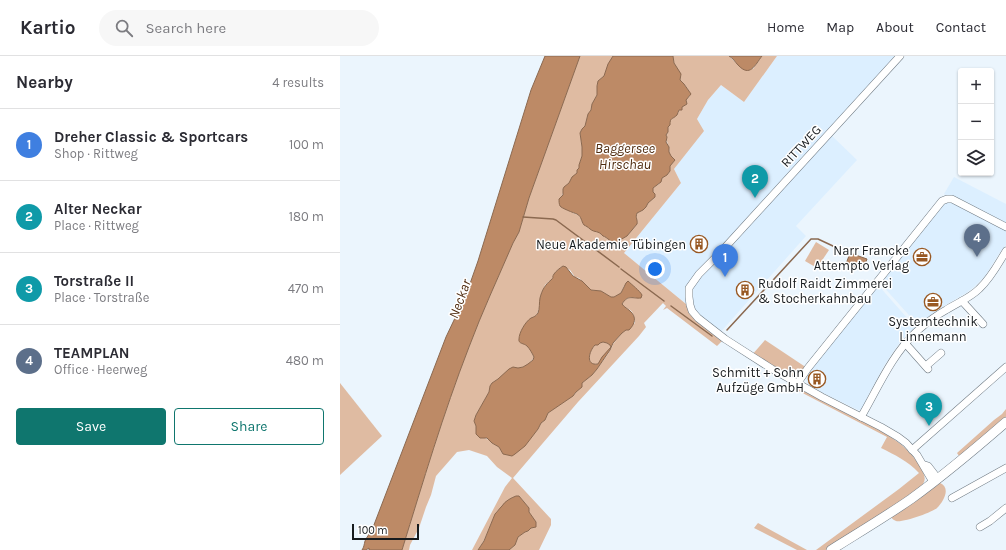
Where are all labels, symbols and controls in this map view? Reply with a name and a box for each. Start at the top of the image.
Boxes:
search box [99,10,379,46]
text: Kartio [20,17,75,39]
icon: search [113,17,135,39]
text: Search here [145,19,226,37]
text: Home [767,19,804,36]
text: Map [826,19,854,36]
text: About [876,19,914,36]
text: Contact [936,19,986,36]
map controls [958,68,994,176]
button: + [958,68,994,104]
text: Nearby [16,72,73,92]
text: 4 results [272,75,324,90]
button: − [958,104,994,140]
street label: RITTWEG [778,122,824,170]
text: Dreher Classic & Sportcars [54,128,248,146]
text: 1 [27,137,31,152]
text: 100 m [289,137,324,152]
water label: Baggersee Hirschau [595,140,656,173]
button: layers [958,140,994,176]
text: Shop · Rittweg [54,146,138,161]
pin: 2 [742,165,768,198]
text: Alter Neckar [54,200,142,218]
text: 2 [25,209,33,224]
text: 180 m [289,209,324,224]
text: Place · Rittweg [54,218,139,233]
pin: 4 [964,224,990,257]
building icon: Neue Akademie Tübingen [689,234,709,254]
place label: Neue Akademie Tübingen [536,237,686,252]
place label: Narr Francke Attempto Verlag [814,243,910,273]
pin: 1 [712,244,738,277]
office icon: Narr Francke Attempto Verlag [912,247,932,267]
your location [645,259,665,279]
text: Torstraße II [54,272,134,290]
water label: Neckar [445,276,475,321]
place label: Rudolf Raidt Zimmerei & Stocherkahnbau [758,276,892,306]
building icon: Rudolf Raidt Zimmerei & Stocherkahnbau [735,280,755,300]
text: 3 [25,281,33,296]
text: 470 m [288,281,324,296]
text: Place · Torstraße [54,290,149,305]
office icon: Systemtechnik Linnemann [923,292,943,312]
place label: Systemtechnik Linnemann [888,314,978,344]
text: TEAMPLAN [54,344,130,362]
text: 4 [25,353,33,368]
text: 480 m [286,353,324,368]
text: Office · Heerweg [54,362,147,377]
place label: Schmitt + Sohn Aufzüge GmbH [712,365,804,395]
building icon: Schmitt + Sohn Aufzüge GmbH [807,369,827,389]
pin: 3 [916,393,942,426]
button: Save [16,408,166,445]
button: Share [174,408,324,445]
scale bar [352,522,419,541]
text: 100 m [358,524,388,537]

